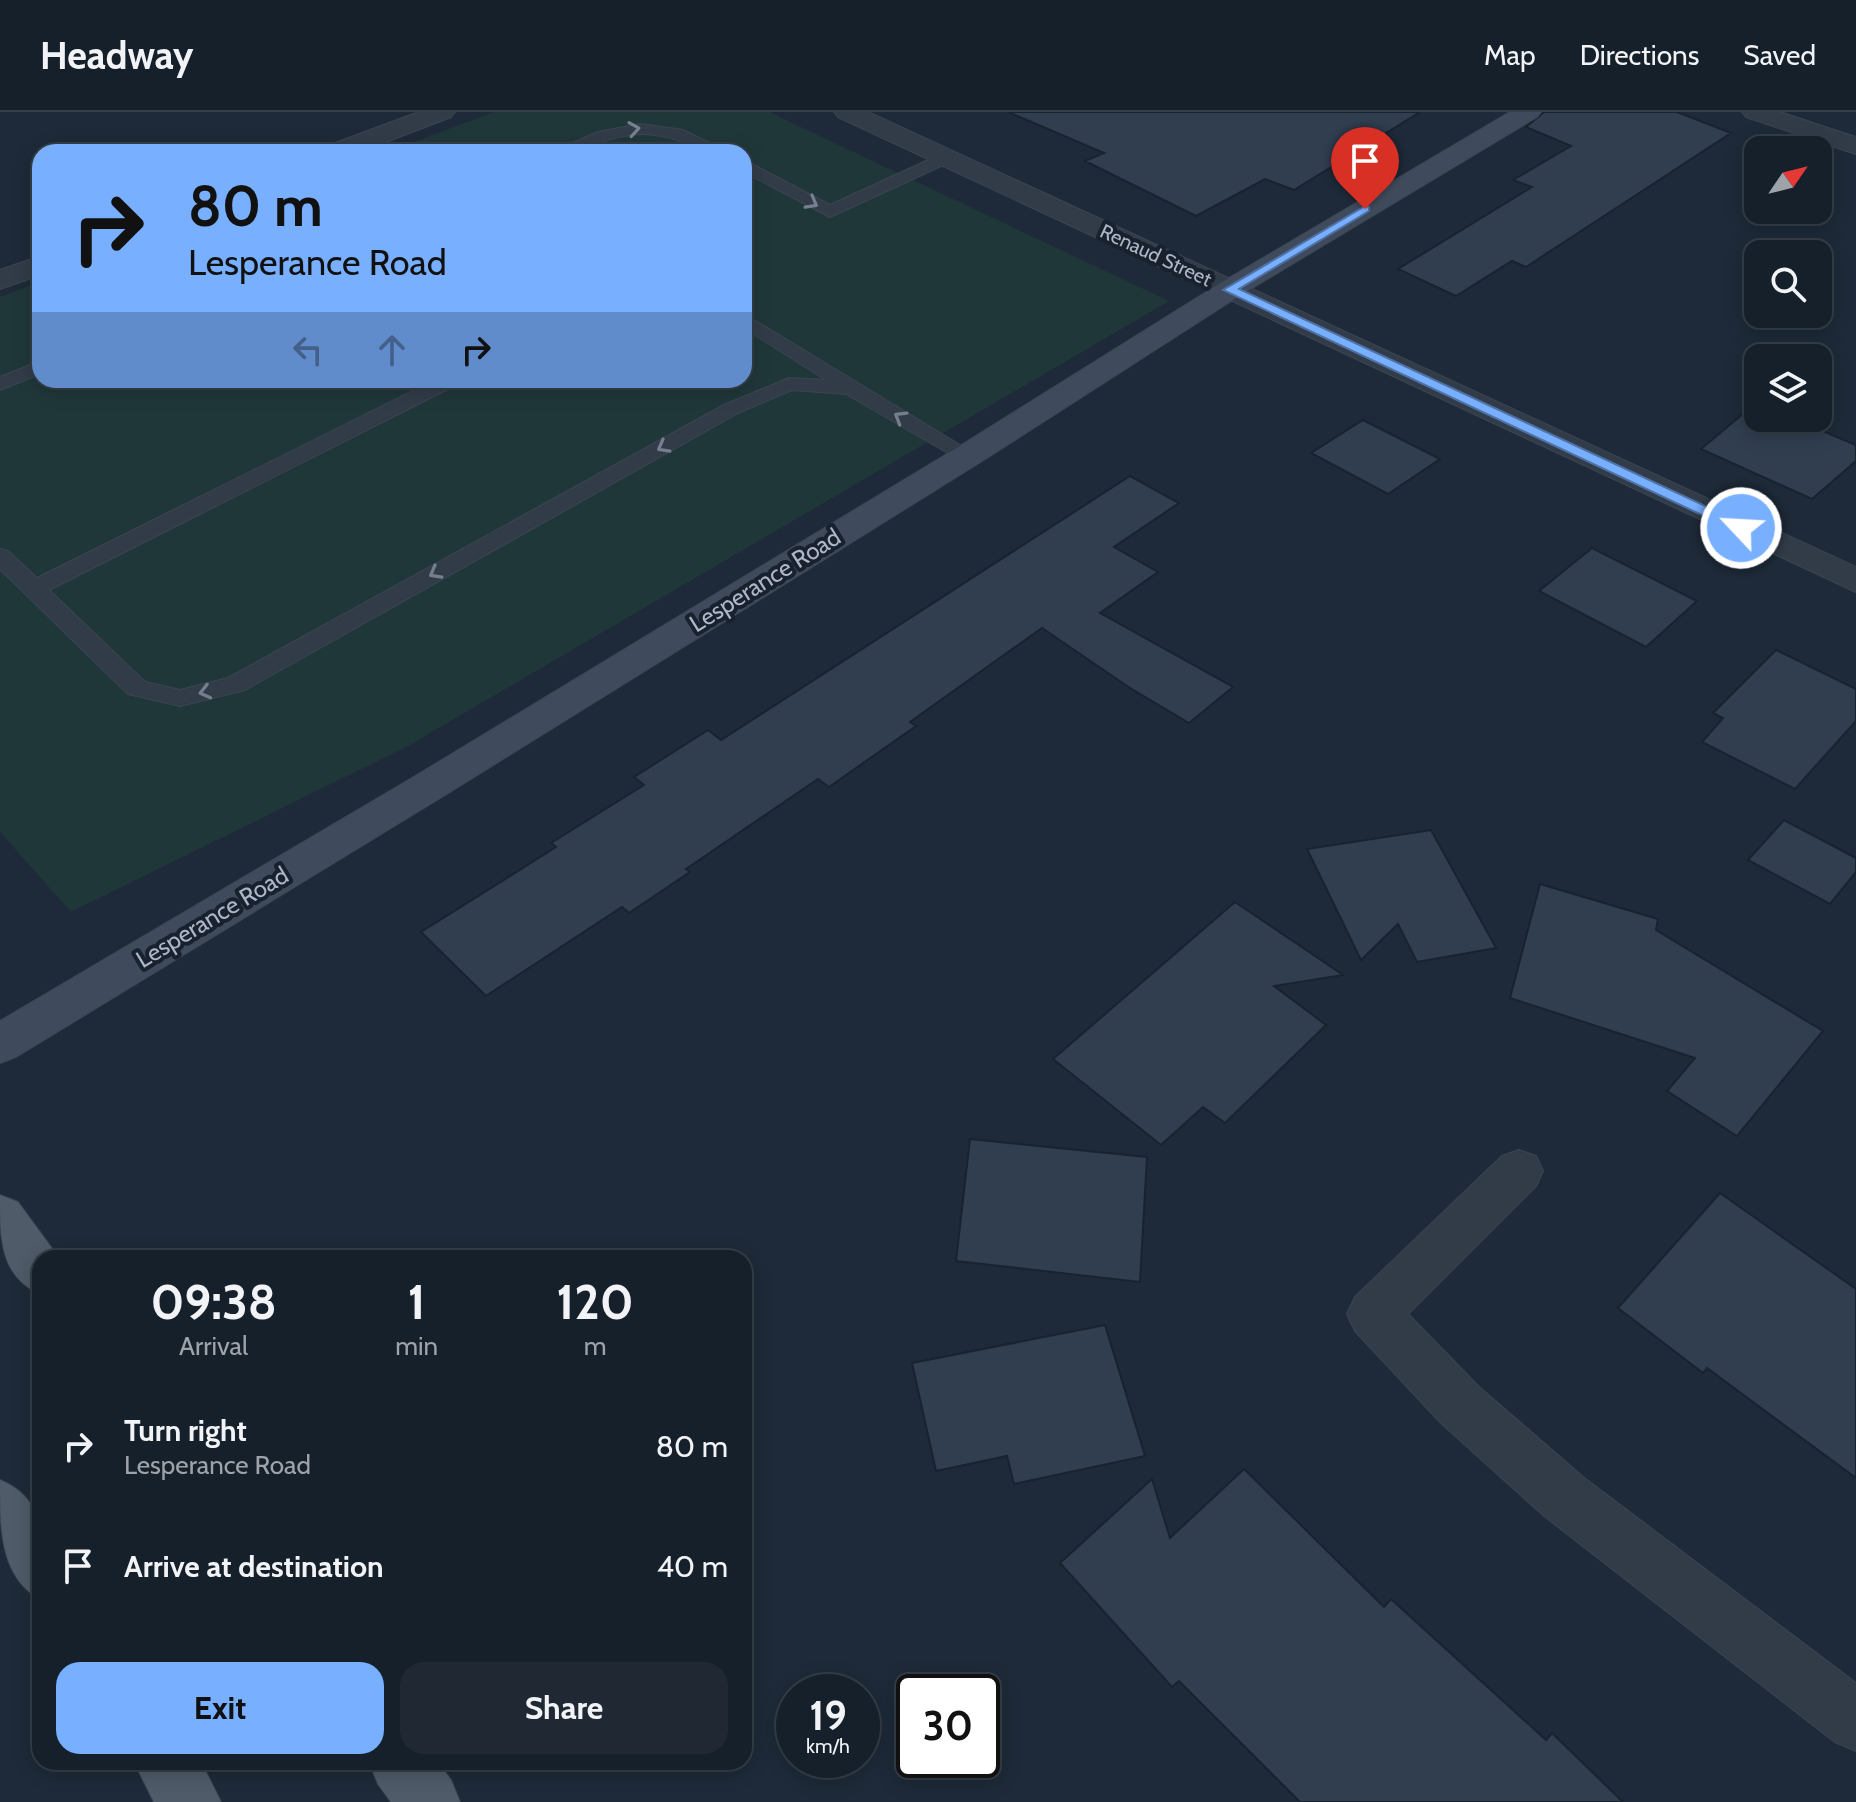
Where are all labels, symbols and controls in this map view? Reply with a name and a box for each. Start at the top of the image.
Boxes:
text: Headway [40,32,193,79]
text: Map [1484,38,1536,72]
text: Directions [1580,38,1699,72]
text: Saved [1743,38,1816,72]
one-way arrow [628,121,641,138]
pin [1331,127,1399,209]
north arrow [1744,136,1832,224]
map controls [1744,136,1832,432]
icon: arrive [1343,139,1387,183]
text: 80 m [188,172,323,240]
icon: right [56,176,160,280]
one-way arrow [804,193,818,209]
street label: Renaud Street [1096,219,1216,291]
text: Lesperance Road [188,240,447,284]
button: search [1744,240,1832,328]
icon: left [286,328,330,372]
icon: ahead [370,328,414,372]
icon: right [454,328,498,372]
button: layers [1744,344,1832,432]
one-way arrow [894,411,909,426]
one-way arrow [657,437,672,453]
position arrow [1699,486,1783,570]
street label: Lesperance Road [684,522,846,638]
one-way arrow [429,564,444,579]
one-way arrow [199,682,212,699]
street label: Lesperance Road [131,860,293,974]
text: 09:38 [150,1273,277,1331]
text: 1 [408,1273,426,1331]
text: 120 [557,1273,634,1331]
text: Arrival [179,1330,248,1362]
text: min [395,1330,438,1362]
text: m [584,1330,606,1362]
text: Turn right [124,1412,247,1449]
icon: right [56,1424,100,1468]
text: 80 m [656,1428,728,1465]
text: Lesperance Road [124,1449,311,1481]
icon: arrive [56,1544,100,1588]
text: Arrive at destination [124,1548,384,1585]
text: 40 m [657,1548,728,1585]
button: Exit [56,1662,384,1754]
button: Share [400,1662,728,1754]
speed limit sign: 30 [896,1674,1000,1778]
text: 19 [809,1691,847,1740]
text: km/h [806,1734,850,1758]

